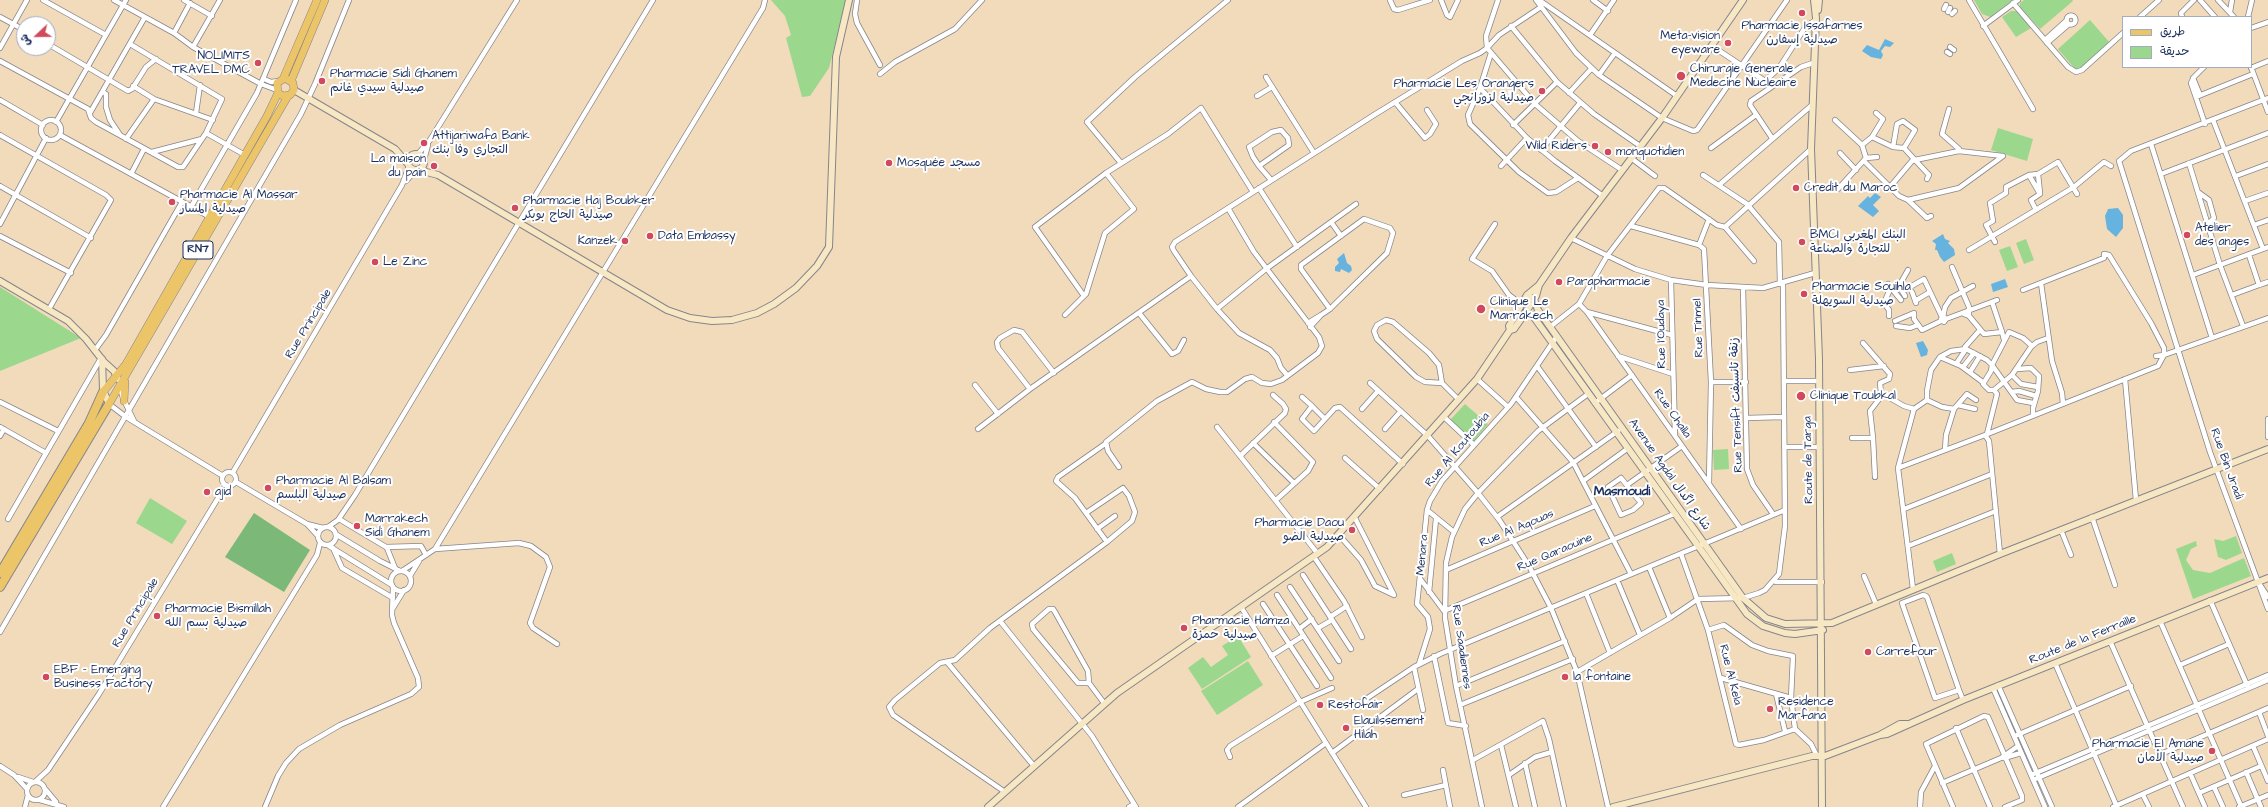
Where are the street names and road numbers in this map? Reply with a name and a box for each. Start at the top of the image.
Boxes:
road number: RN7 [183,241,213,259]
street label: Rue Principale [283,287,335,361]
street label: Rue Tinmel [1691,298,1707,358]
street label: Rue l'Oudaya [1654,299,1670,369]
street label: Rue Tensift زنقة تانسيفت [1727,337,1747,473]
street label: Rue Challa [1650,387,1694,441]
street label: Rue Al Koutoubia [1423,410,1493,490]
street label: Avenue Agdal شارع اگدال [1625,416,1713,534]
street label: Route de Targa [1801,416,1817,504]
street label: Rue Bin Jradi [2207,427,2245,501]
street label: Rue Al Aqouas [1478,507,1556,551]
street label: Rue Qaraouine [1515,531,1595,575]
street label: Menara [1414,534,1432,576]
street label: Rue Principale [110,576,162,650]
street label: Rue Saadiennes [1448,604,1474,690]
street label: Route de la Ferraille [2027,612,2139,668]
street label: Rue Al Kela [1716,643,1744,707]

